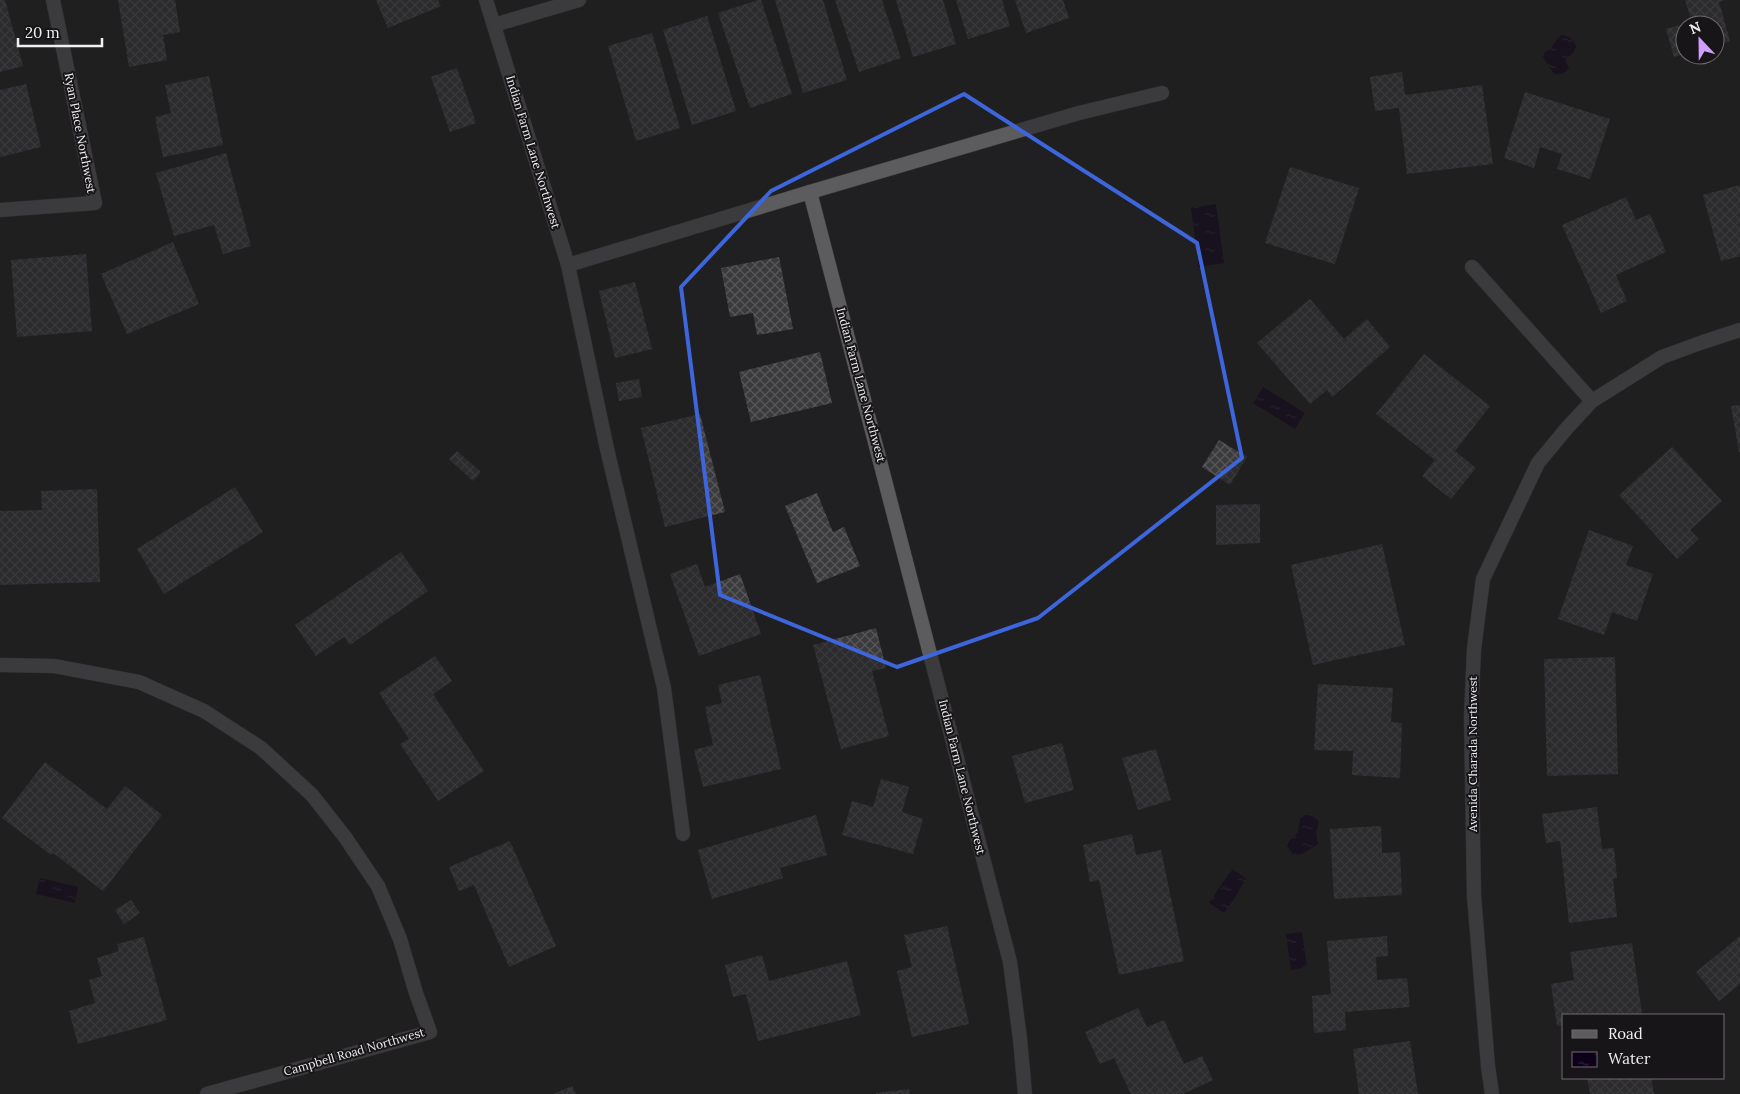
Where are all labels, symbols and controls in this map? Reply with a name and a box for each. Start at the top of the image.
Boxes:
scale bar [18,15,101,47]
north arrow [1675,15,1725,65]
text: N [1687,18,1704,38]
text: 20 m [25,23,60,42]
street label: Ryan Place Northwest [61,71,100,195]
street label: Indian Farm Lane Northwest [503,73,564,231]
street label: Indian Farm Lane Northwest [834,306,889,464]
street label: Avenida Charada Northwest [1465,676,1480,833]
street label: Indian Farm Lane Northwest [936,698,989,856]
legend [1562,1014,1725,1079]
street label: Campbell Road Northwest [282,1024,426,1079]
text: Road [1608,1024,1643,1043]
text: Water [1608,1049,1651,1068]

